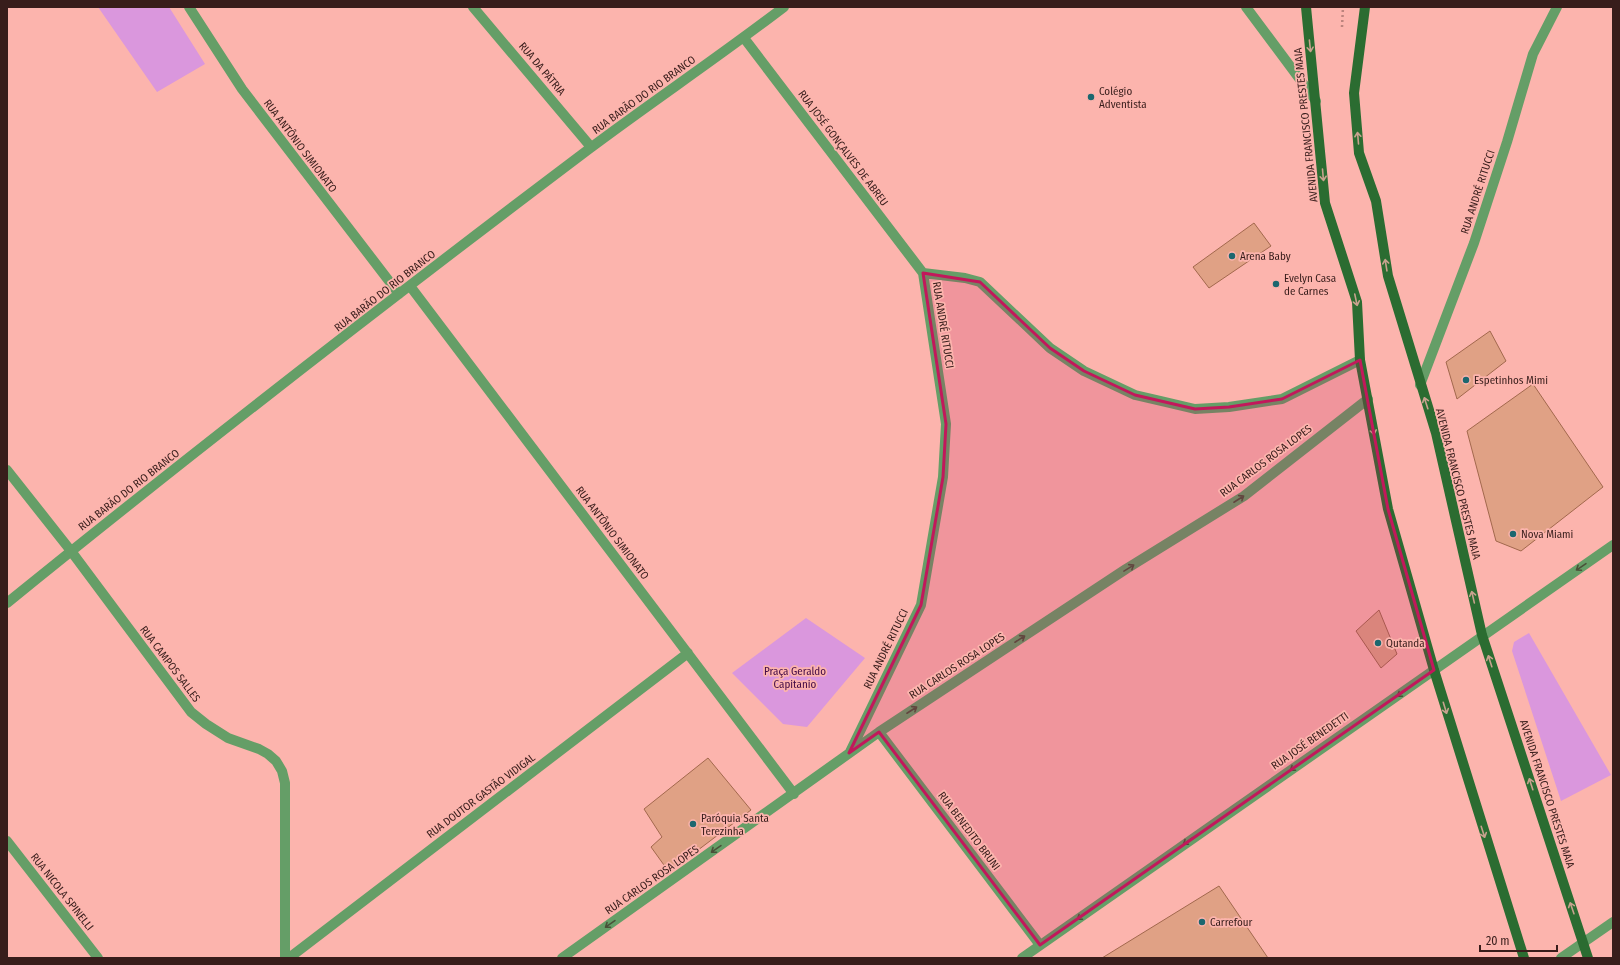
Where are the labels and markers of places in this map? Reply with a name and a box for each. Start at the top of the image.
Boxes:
place label: Colégio Adventista [1099,85,1147,111]
marker: Colégio Adventista [1086,92,1096,102]
place label: Arena Baby [1240,250,1291,263]
marker: Arena Baby [1227,251,1237,261]
place label: Evelyn Casa de Carnes [1284,272,1336,298]
marker: Evelyn Casa de Carnes [1271,279,1281,289]
place label: Espetinhos Mimi [1474,374,1548,387]
marker: Espetinhos Mimi [1461,375,1471,385]
place label: Nova Miami [1521,528,1574,541]
marker: Nova Miami [1508,529,1518,539]
place label: Qutanda [1386,637,1425,650]
marker: Qutanda [1373,638,1383,648]
place label: Paróquia Santa Terezinha [701,812,769,838]
marker: Paróquia Santa Terezinha [688,819,698,829]
place label: Carrefour [1210,916,1252,929]
marker: Carrefour [1197,917,1207,927]

